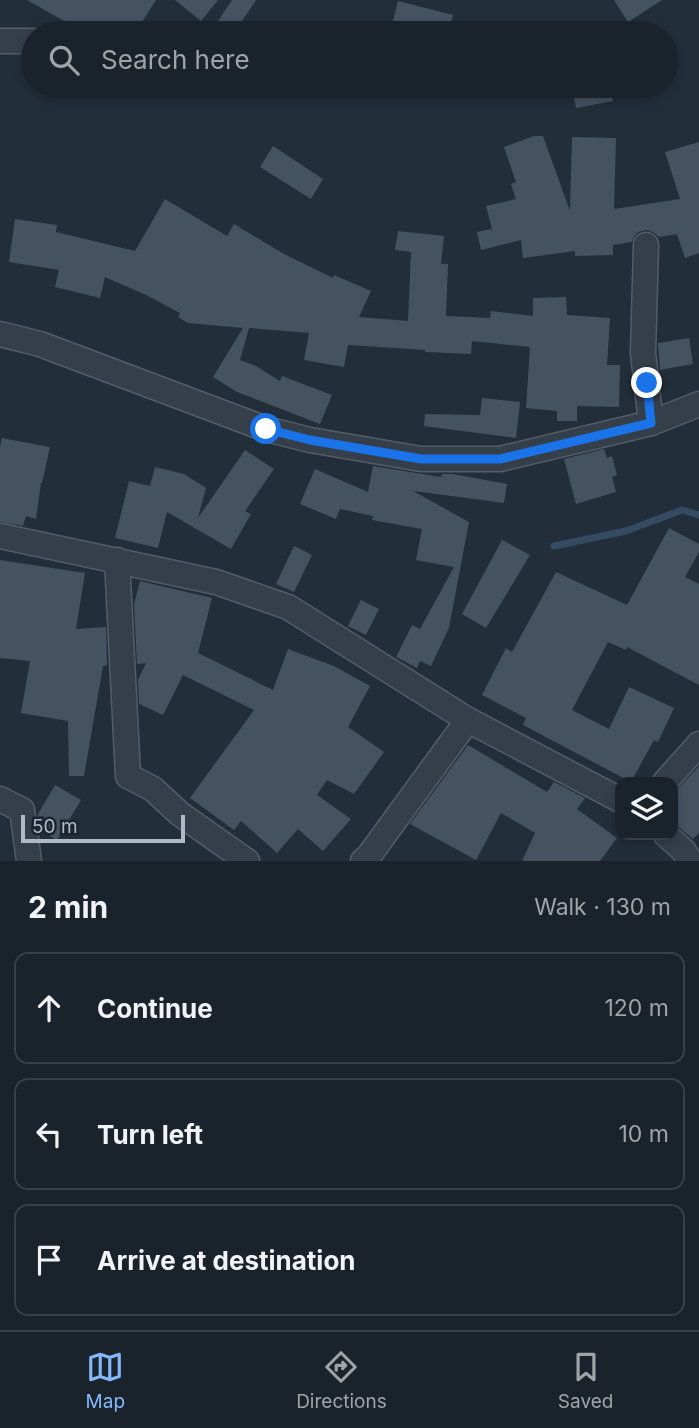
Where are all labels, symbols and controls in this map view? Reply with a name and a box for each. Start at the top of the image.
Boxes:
search box [21,21,678,98]
icon: search [45,41,83,79]
text: Search here [101,44,250,75]
route end [631,367,662,398]
route start [250,413,281,444]
map controls [615,777,678,840]
button: layers [615,777,678,840]
scale bar [21,812,186,844]
text: 50 m [32,815,78,838]
text: 2 min [28,889,108,925]
text: Walk · 130 m [534,893,671,921]
icon: ahead [30,989,68,1027]
text: Continue [97,993,213,1024]
text: 120 m [604,994,669,1022]
icon: left [30,1115,68,1153]
text: Turn left [97,1119,203,1150]
text: 10 m [619,1120,669,1148]
icon: arrive [30,1241,68,1279]
text: Arrive at destination [97,1245,356,1276]
tab: Map [86,1348,125,1413]
tab: Directions [296,1348,387,1413]
tab: Saved [558,1348,613,1413]

